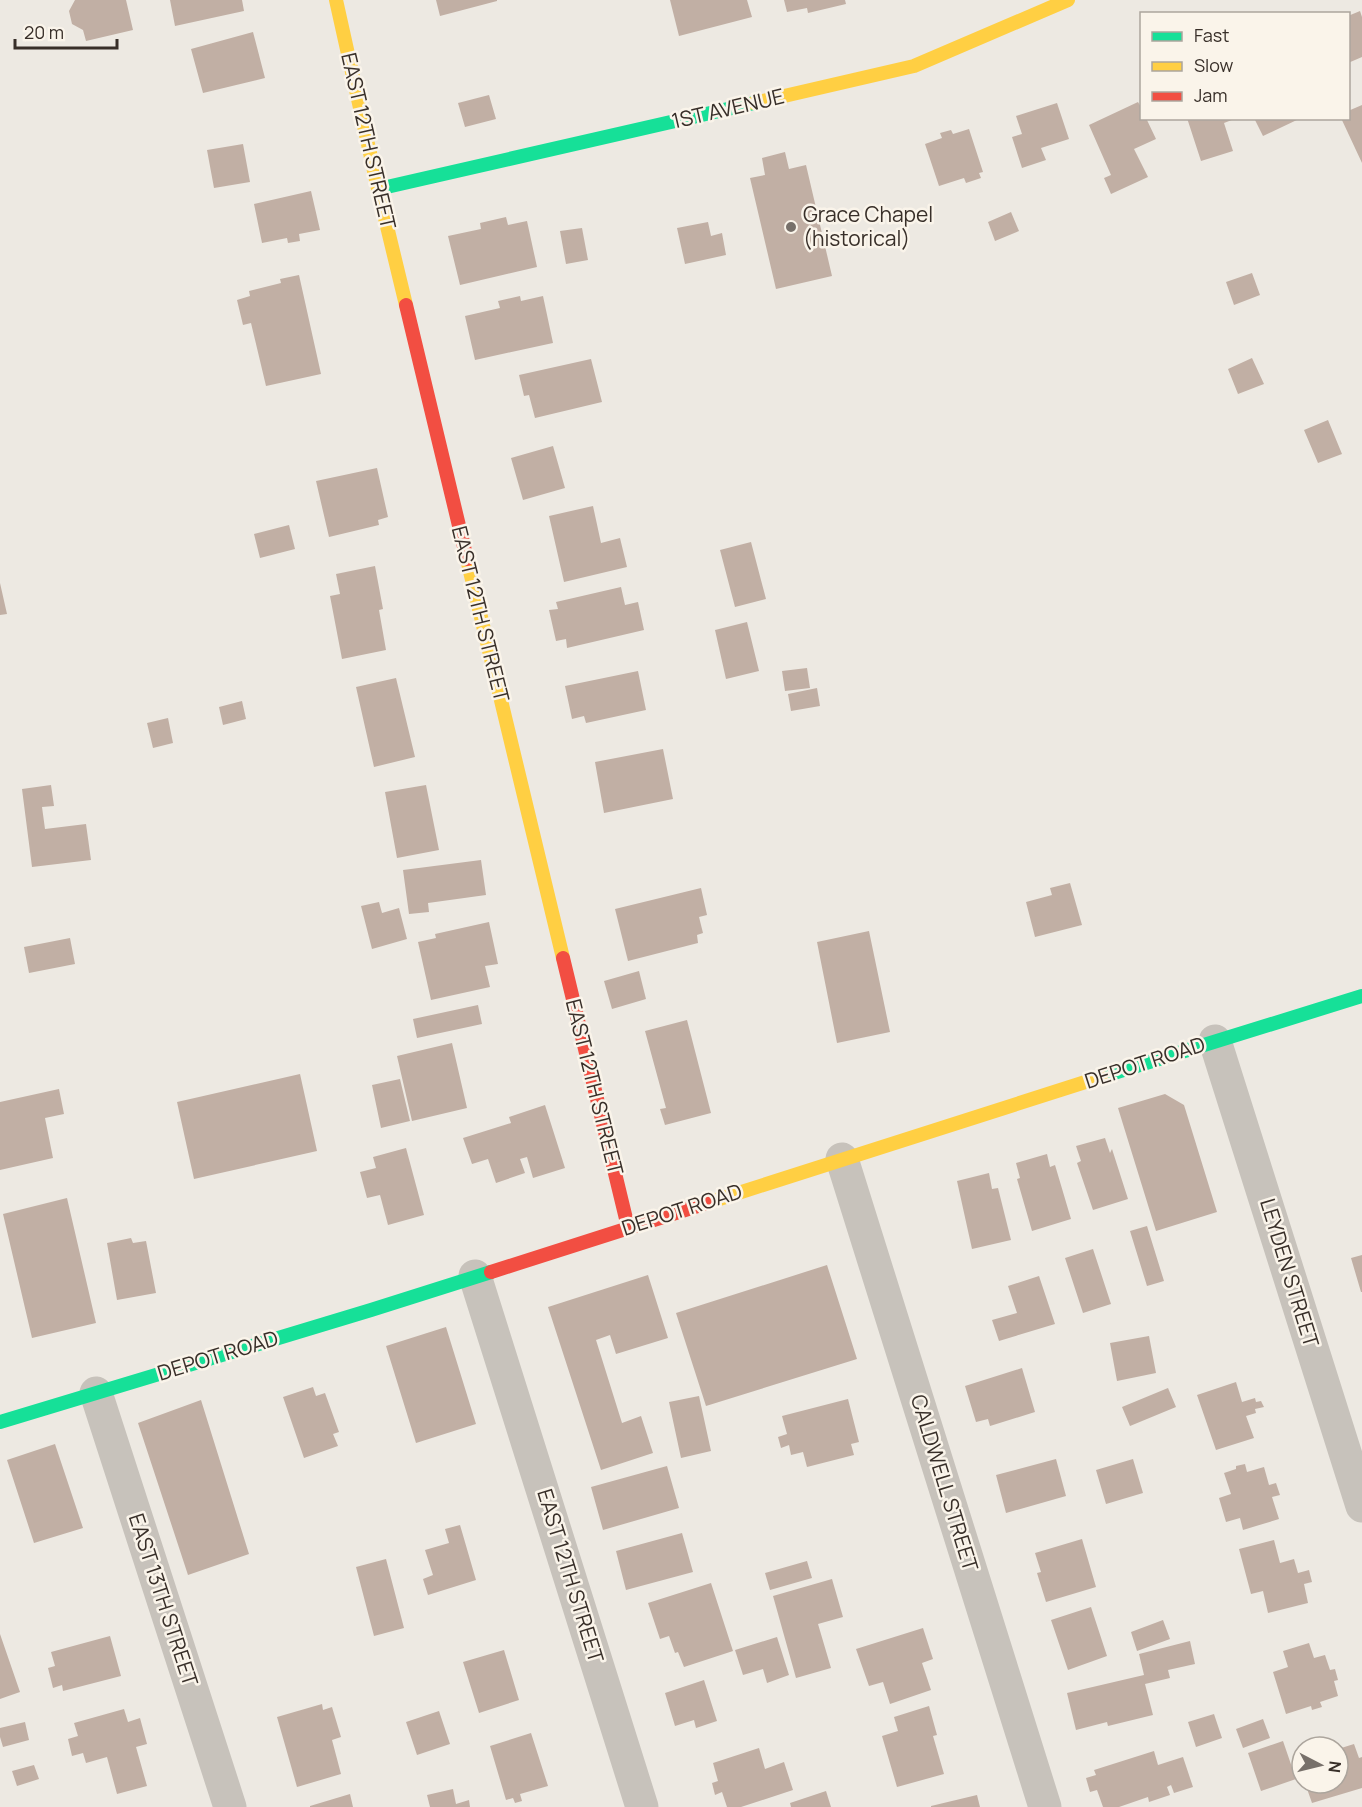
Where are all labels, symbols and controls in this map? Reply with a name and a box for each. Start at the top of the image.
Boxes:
scale bar [15,12,117,50]
legend [1140,12,1350,120]
text: 20 m [24,20,64,44]
text: Fast [1194,23,1229,47]
street label: EAST 12TH STREET [335,50,403,232]
text: Slow [1194,53,1234,77]
street label: 1ST AVENUE [669,81,787,135]
text: Jam [1194,83,1228,107]
place label: Grace Chapel (historical) [803,200,933,252]
marker: Grace Chapel (historical) [784,220,798,234]
street label: EAST 12TH STREET [446,523,516,705]
street label: EAST 12TH STREET [560,996,630,1178]
street label: DEPOT ROAD [1081,1029,1208,1095]
street label: DEPOT ROAD [618,1176,745,1242]
street label: LEYDEN STREET [1254,1195,1326,1351]
street label: DEPOT ROAD [154,1323,282,1387]
street label: CALDWELL STREET [905,1391,985,1575]
street label: EAST 12TH STREET [531,1485,611,1666]
street label: EAST 13TH STREET [123,1510,205,1690]
north arrow [1290,1735,1350,1795]
text: N [1323,1760,1347,1774]

